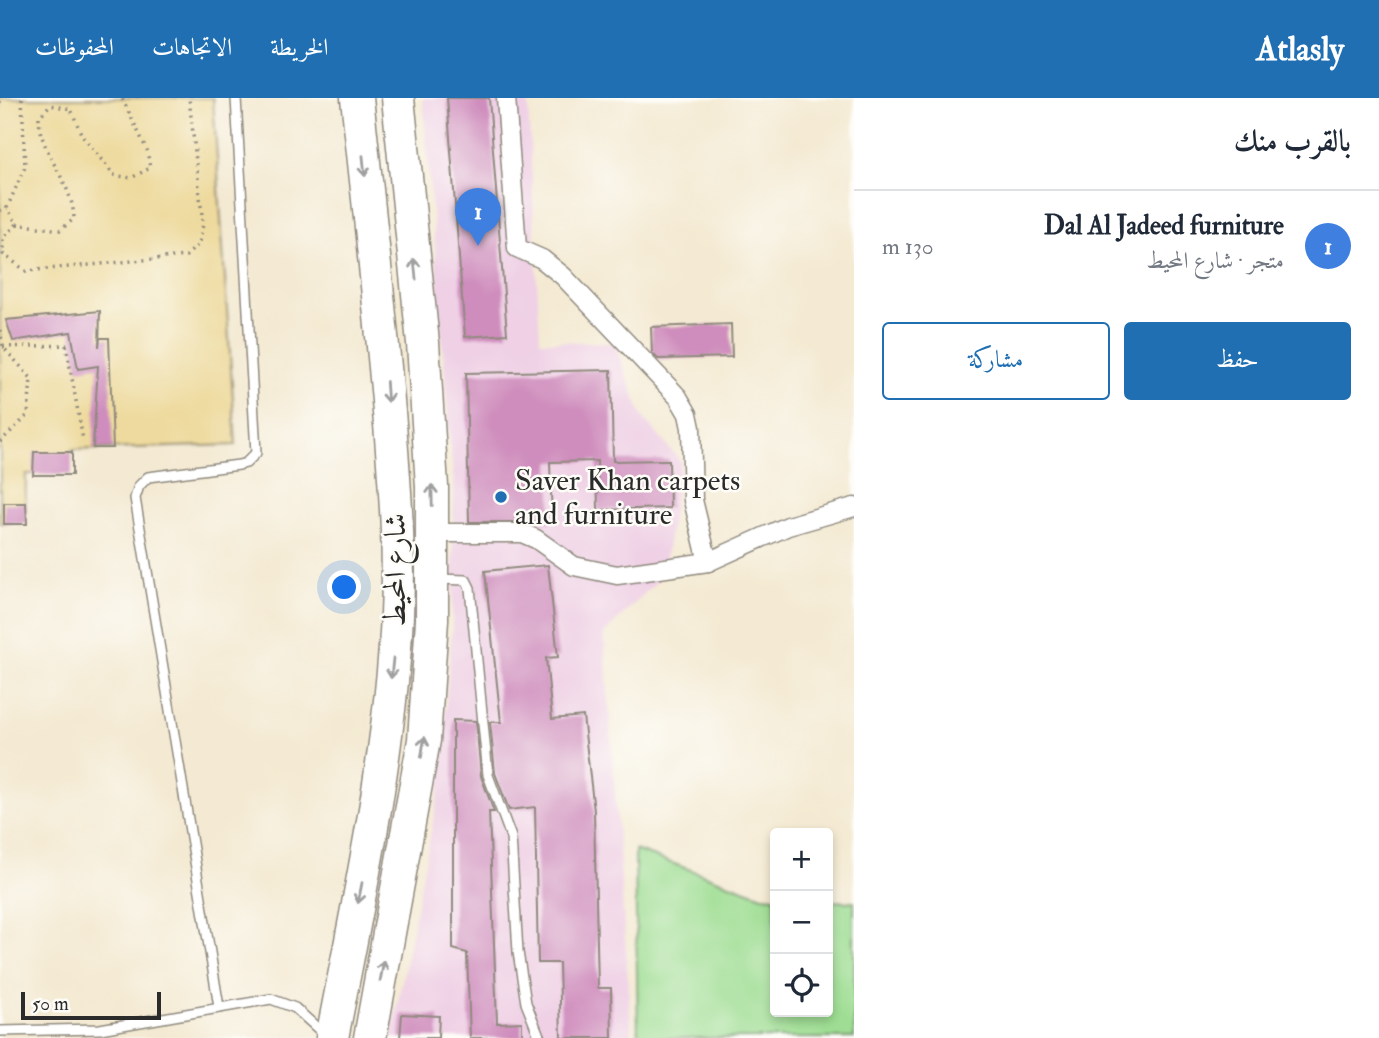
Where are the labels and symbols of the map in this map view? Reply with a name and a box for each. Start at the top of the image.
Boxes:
one-way arrow [358,154,371,177]
pin: 1 [455,188,501,246]
one-way arrow [409,258,422,280]
one-way arrow [381,380,394,403]
place label: Saver Khan carpets and furniture [515,462,740,533]
one-way arrow [425,484,439,507]
marker: Saver Khan carpets and furniture [493,489,509,505]
street label: شارع المحيط [377,513,420,627]
your location [327,570,361,604]
one-way arrow [385,656,398,679]
one-way arrow [416,736,429,759]
one-way arrow [352,881,366,904]
one-way arrow [376,960,389,983]
scale bar [21,989,161,1021]

